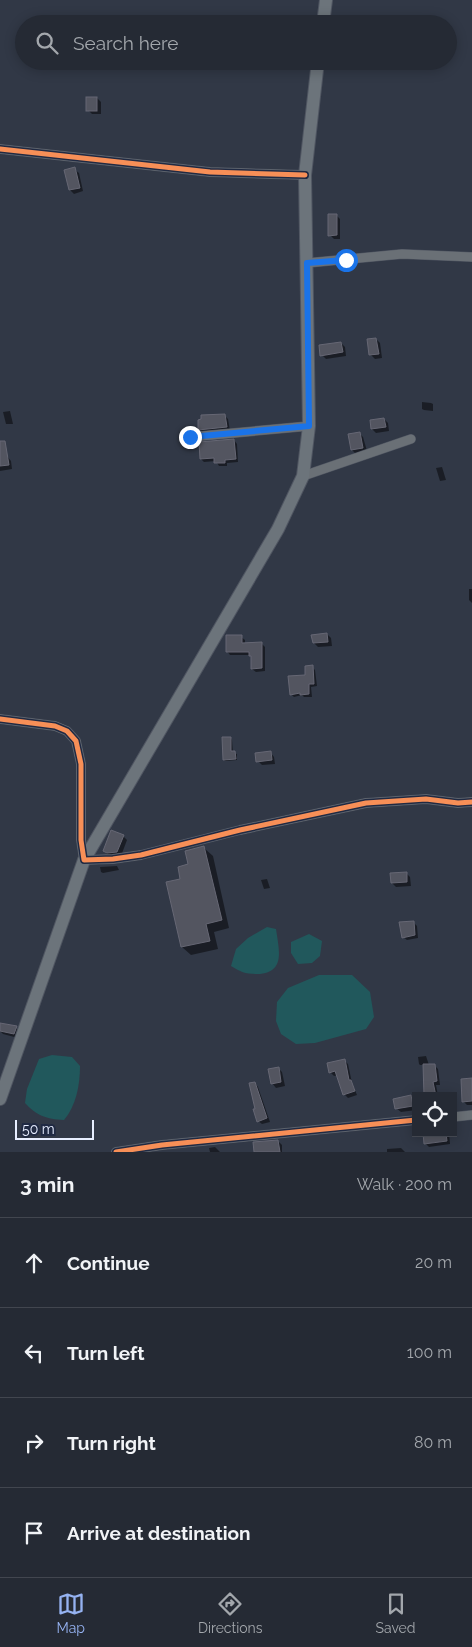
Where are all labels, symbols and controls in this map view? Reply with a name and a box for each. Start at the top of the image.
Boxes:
search box [15,15,457,70]
icon: search [33,29,61,57]
text: Search here [73,32,179,54]
route start [335,249,358,272]
route end [179,426,202,449]
map controls [412,1092,457,1137]
button: locate [412,1092,457,1137]
scale bar [15,1117,94,1140]
text: 50 m [22,1121,55,1137]
text: 3 min [20,1172,74,1197]
text: Walk · 200 m [357,1175,452,1194]
icon: ahead [20,1249,48,1277]
text: Continue [67,1252,150,1274]
text: 20 m [415,1253,452,1272]
icon: left [20,1339,48,1367]
text: Turn left [67,1342,144,1364]
text: 100 m [407,1343,452,1362]
icon: right [20,1429,48,1457]
text: Turn right [67,1432,156,1454]
text: 80 m [414,1433,452,1452]
icon: arrive [20,1519,48,1547]
text: Arrive at destination [67,1522,251,1544]
tab: Map [56,1590,85,1636]
tab: Directions [198,1590,263,1636]
tab: Saved [375,1590,416,1636]

